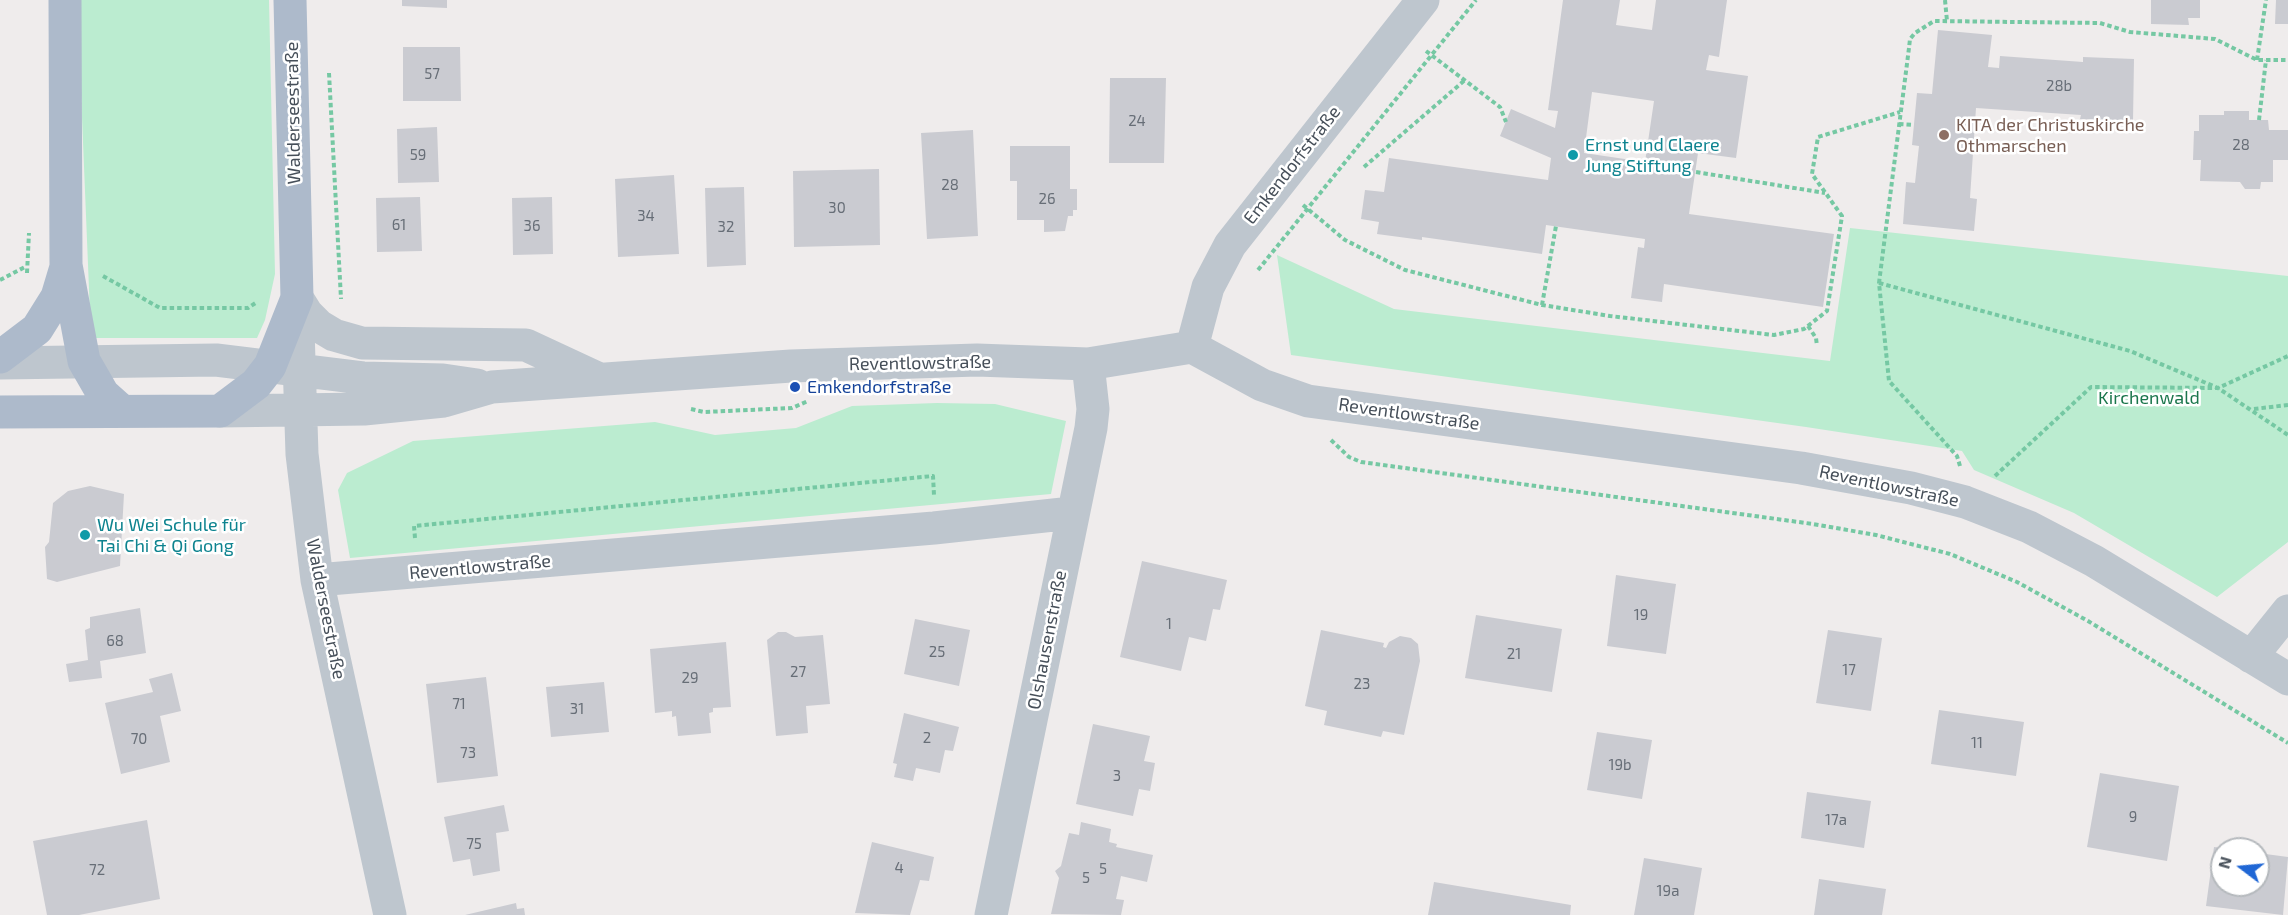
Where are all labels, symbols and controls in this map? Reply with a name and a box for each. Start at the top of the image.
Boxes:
street label: Walderseestraße [281,41,305,185]
house number: 57 [424,65,440,83]
house number: 28b [2046,77,2072,95]
street label: Emkendorfstraße [1239,101,1345,229]
house number: 24 [1128,112,1146,130]
place label: KITA der Christuskirche Othmarschen [1956,114,2145,156]
marker: KITA der Christuskirche Othmarschen [1937,128,1951,142]
place label: Ernst und Claere Jung Stiftung [1585,134,1720,176]
house number: 28 [2232,136,2250,154]
house number: 59 [410,146,426,164]
marker: Ernst und Claere Jung Stiftung [1566,148,1580,162]
house number: 28 [941,176,959,194]
house number: 26 [1038,190,1056,208]
house number: 30 [828,199,846,217]
house number: 34 [637,207,655,225]
house number: 61 [392,216,406,234]
house number: 36 [524,217,540,235]
house number: 32 [718,218,734,236]
street label: Reventlowstraße [849,351,991,375]
place label: Emkendorfstraße [807,376,951,398]
marker: Emkendorfstraße [788,380,802,394]
park label: Kirchenwald [2098,387,2200,409]
street label: Reventlowstraße [1337,393,1481,435]
street label: Reventlowstraße [1817,461,1961,511]
place label: Wu Wei Schule für Tai Chi & Qi Gong [97,514,246,556]
marker: Wu Wei Schule für Tai Chi & Qi Gong [78,528,92,542]
street label: Walderseestraße [302,537,350,681]
street label: Reventlowstraße [408,550,552,584]
street label: Olshausenstraße [1023,569,1071,711]
house number: 19 [1634,606,1648,624]
house number: 1 [1166,615,1172,633]
house number: 68 [106,632,124,650]
house number: 25 [929,643,945,661]
house number: 21 [1507,645,1521,663]
house number: 17 [1842,661,1856,679]
house number: 27 [790,663,806,681]
house number: 29 [681,669,699,687]
house number: 23 [1354,675,1370,693]
house number: 71 [452,695,466,713]
house number: 31 [570,700,584,718]
house number: 2 [923,729,931,747]
house number: 70 [131,730,147,748]
house number: 11 [1971,734,1983,752]
house number: 73 [460,744,476,762]
house number: 19b [1608,756,1632,774]
house number: 3 [1113,767,1121,785]
house number: 9 [2129,808,2137,826]
house number: 17a [1825,811,1847,829]
house number: 75 [466,835,482,853]
north arrow [2210,837,2270,897]
text: N [2213,854,2235,871]
house number: 4 [894,859,904,877]
house number: 5 [1099,860,1107,878]
house number: 72 [89,861,105,879]
house number: 5 [1082,869,1090,887]
house number: 19a [1657,882,1679,900]

